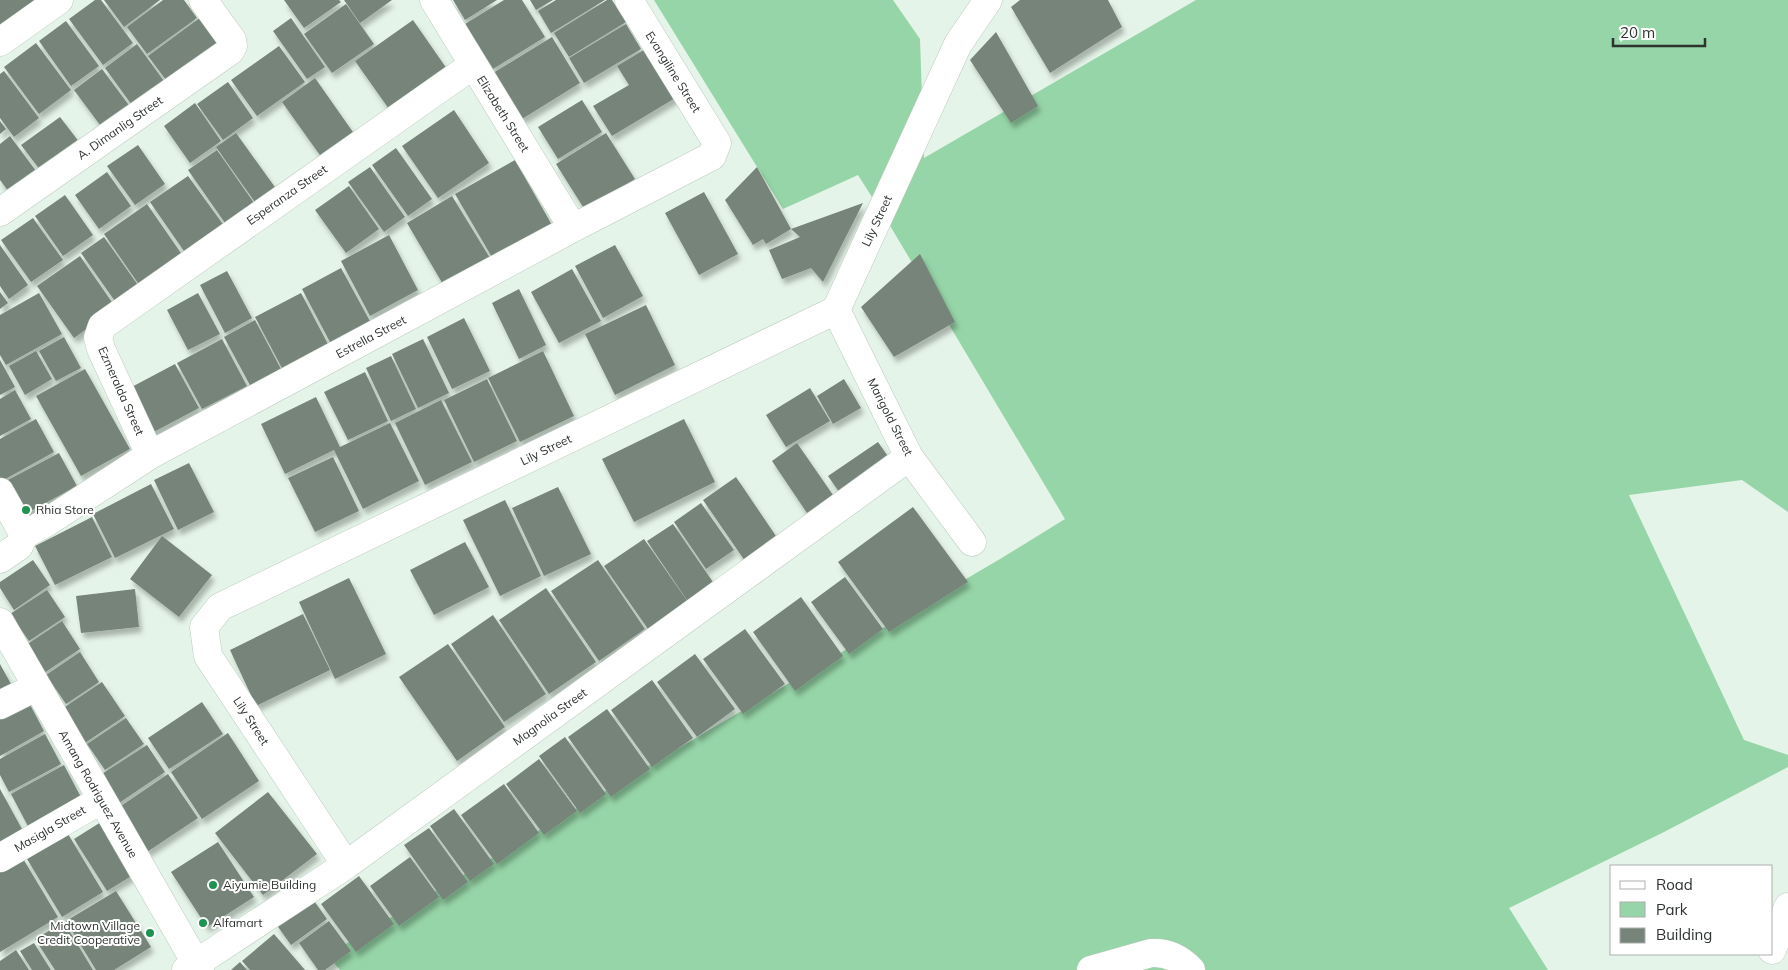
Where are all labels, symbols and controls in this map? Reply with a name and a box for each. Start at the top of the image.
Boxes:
scale bar [1613,15,1706,47]
text: 20 m [1620,23,1655,42]
street label: Evangiline Street [642,28,704,115]
street label: Elizabeth Street [474,73,533,155]
street label: A. Dimanlig Street [74,93,165,163]
street label: Esperanza Street [244,161,330,228]
street label: Lily Street [858,193,895,249]
street label: Estrella Street [333,312,408,361]
street label: Ezmeralda Street [95,344,148,437]
street label: Marigold Street [864,375,916,458]
street label: Lily Street [518,431,574,468]
place label: Rhia Store [36,502,94,517]
marker: Rhia Store [20,504,32,516]
street label: Magnolia Street [510,685,590,748]
street label: Lily Street [230,694,273,748]
street label: Amang Rodriguez Avenue [56,727,141,860]
street label: Masigla Street [11,802,88,855]
legend [1610,865,1773,955]
text: Road [1656,875,1693,894]
place label: Aiyumie Building [223,877,316,892]
marker: Aiyumie Building [207,879,219,891]
text: Park [1656,900,1688,919]
place label: Alfamart [213,915,262,930]
marker: Alfamart [197,917,209,929]
place label: Midtown Village Credit Cooperative [37,918,140,947]
text: Building [1656,925,1712,944]
marker: Midtown Village Credit Cooperative [144,927,156,939]

